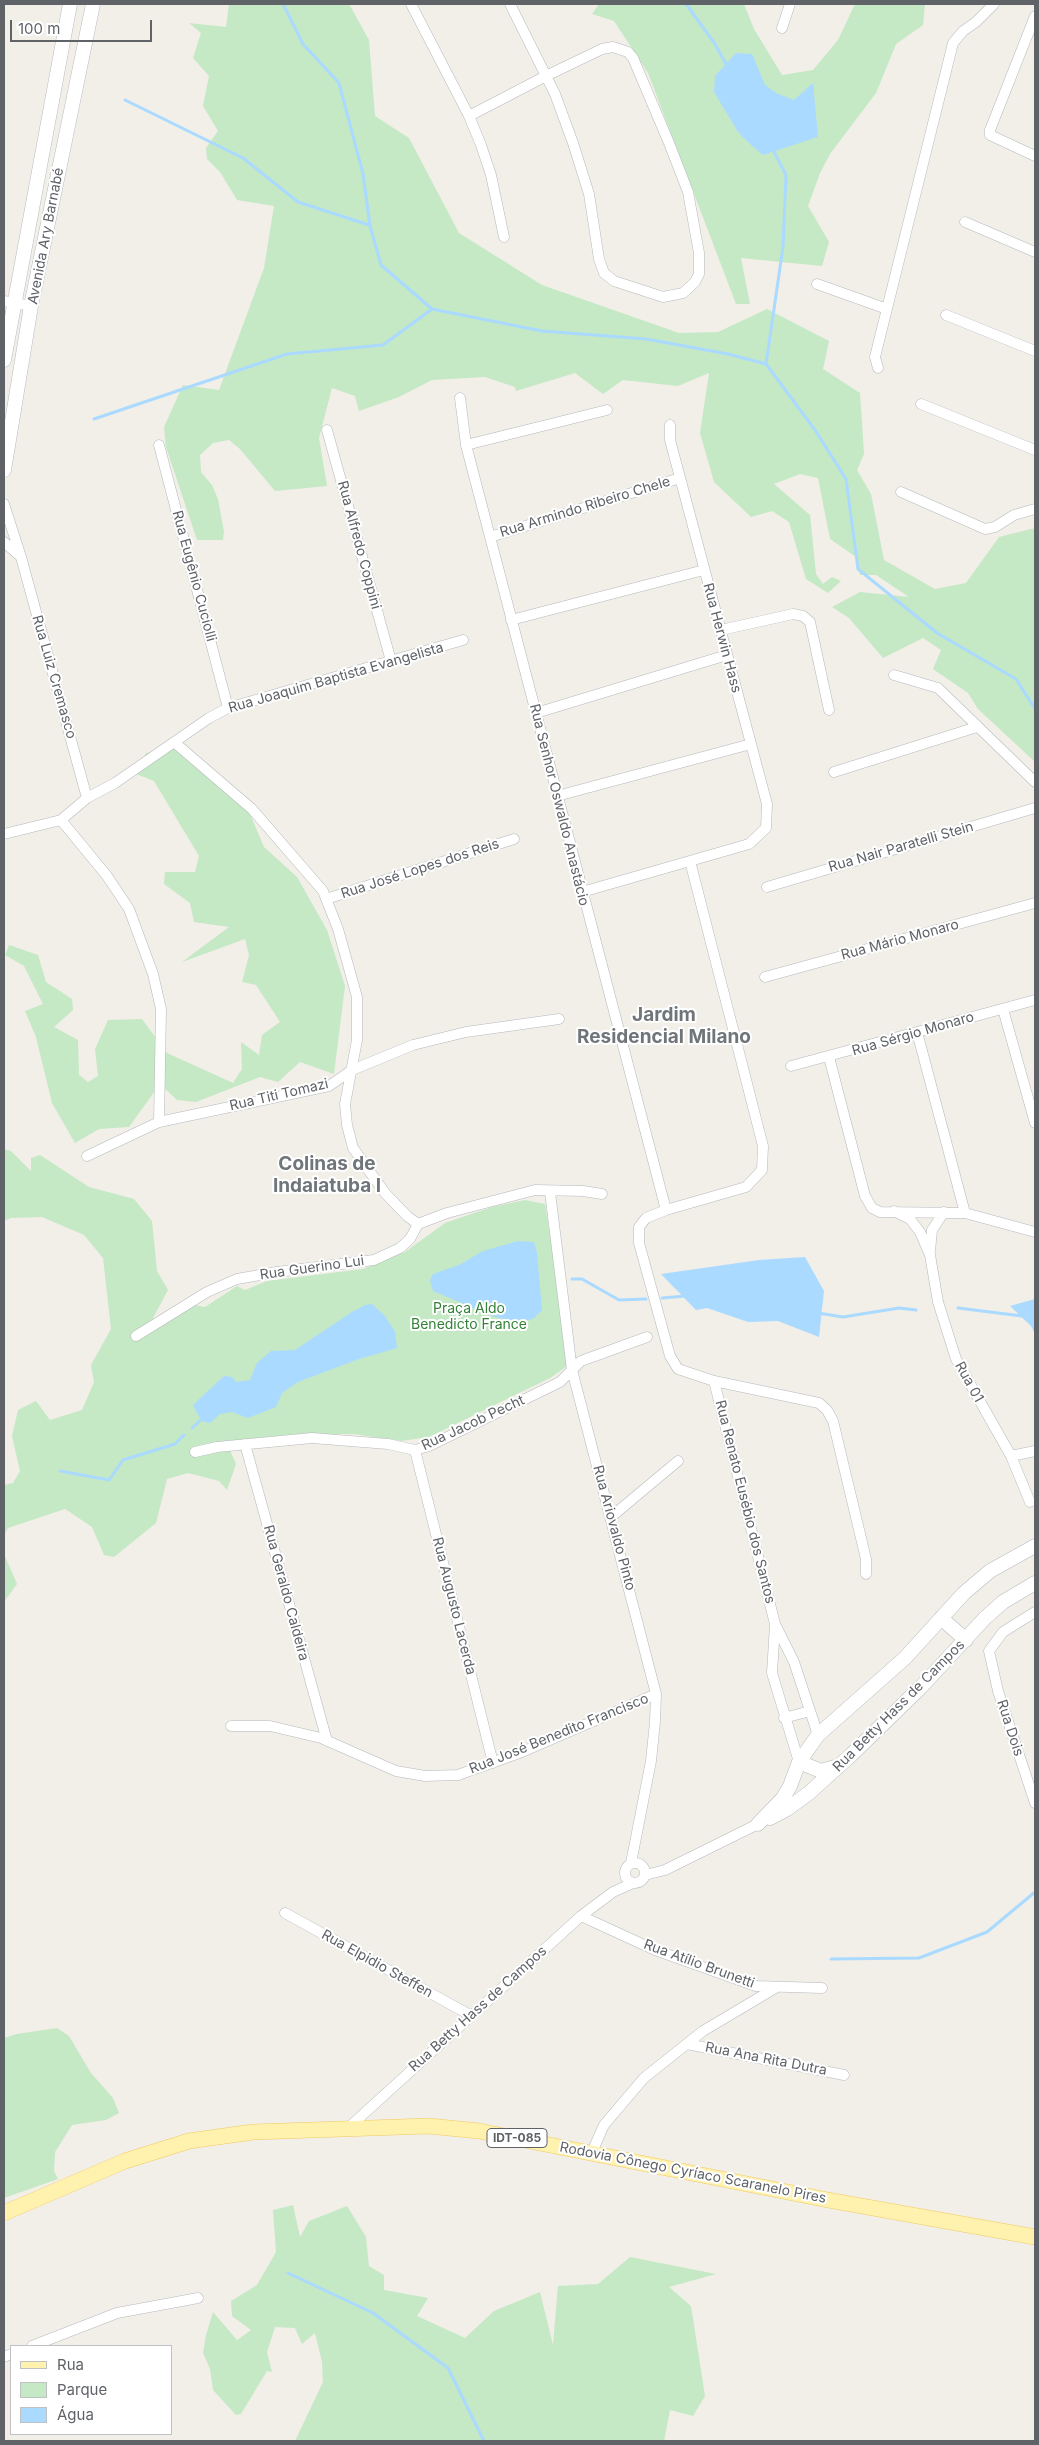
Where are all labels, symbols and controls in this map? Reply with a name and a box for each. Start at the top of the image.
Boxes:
scale bar [12,10,155,42]
text: 100 m [18,19,60,38]
street label: Avenida Ary Barnabé [25,166,67,306]
street label: Rua Armindo Ribeiro Chele [498,473,672,541]
street label: Rua Alfredo Coppini [334,479,384,611]
street label: Rua Eugênio Cuciolli [168,509,220,643]
street label: Rua Herwin Hass [699,581,745,695]
street label: Rua Luiz Cremasco [28,613,80,741]
street label: Rua Joaquim Baptista Evangelista [226,639,446,717]
street label: Rua Senhor Oswaldo Anastácio [526,702,592,908]
street label: Rua Nair Paratelli Stein [827,818,975,876]
street label: Rua José Lopes dos Reis [339,835,501,903]
street label: Rua Mário Monaro [839,916,961,964]
district label: Jardim Residencial Milano [577,1004,751,1048]
street label: Rua Sérgio Monaro [850,1009,976,1059]
street label: Rua Titi Tomazi [228,1075,330,1115]
district label: Colinas de Indaiatuba I [273,1153,381,1197]
street label: Rua Guerino Lui [259,1252,365,1284]
park label: Praça Aldo Benedicto France [411,1301,527,1334]
street label: Rua 01 [951,1359,987,1405]
street label: Rua Jacob Pecht [419,1392,527,1454]
street label: Rua Renato Eusébio dos Santos [712,1399,778,1605]
street label: Rua Ariovaldo Pinto [589,1463,639,1593]
street label: Rua Geraldo Caldeira [260,1523,312,1663]
street label: Rua Augusto Lacerda [429,1535,479,1677]
street label: Rua Betty Hass de Campos [830,1637,968,1775]
street label: Rua José Benedito Francisco [467,1690,651,1778]
street label: Rua Dois [993,1698,1027,1758]
street label: Rua Elpidio Steffen [318,1926,436,2002]
street label: Rua Atílio Brunetti [641,1936,757,1992]
street label: Rua Betty Hass de Campos [406,1943,550,2075]
street label: Rua Ana Rita Dutra [704,2039,828,2079]
road number: IDT-085 [487,2128,547,2148]
street label: Rodovia Cônego Cyríaco Scaranelo Pires [558,2139,828,2207]
legend [10,2345,172,2435]
text: Rua [57,2355,84,2374]
text: Parque [57,2380,107,2399]
text: Água [57,2405,94,2424]

